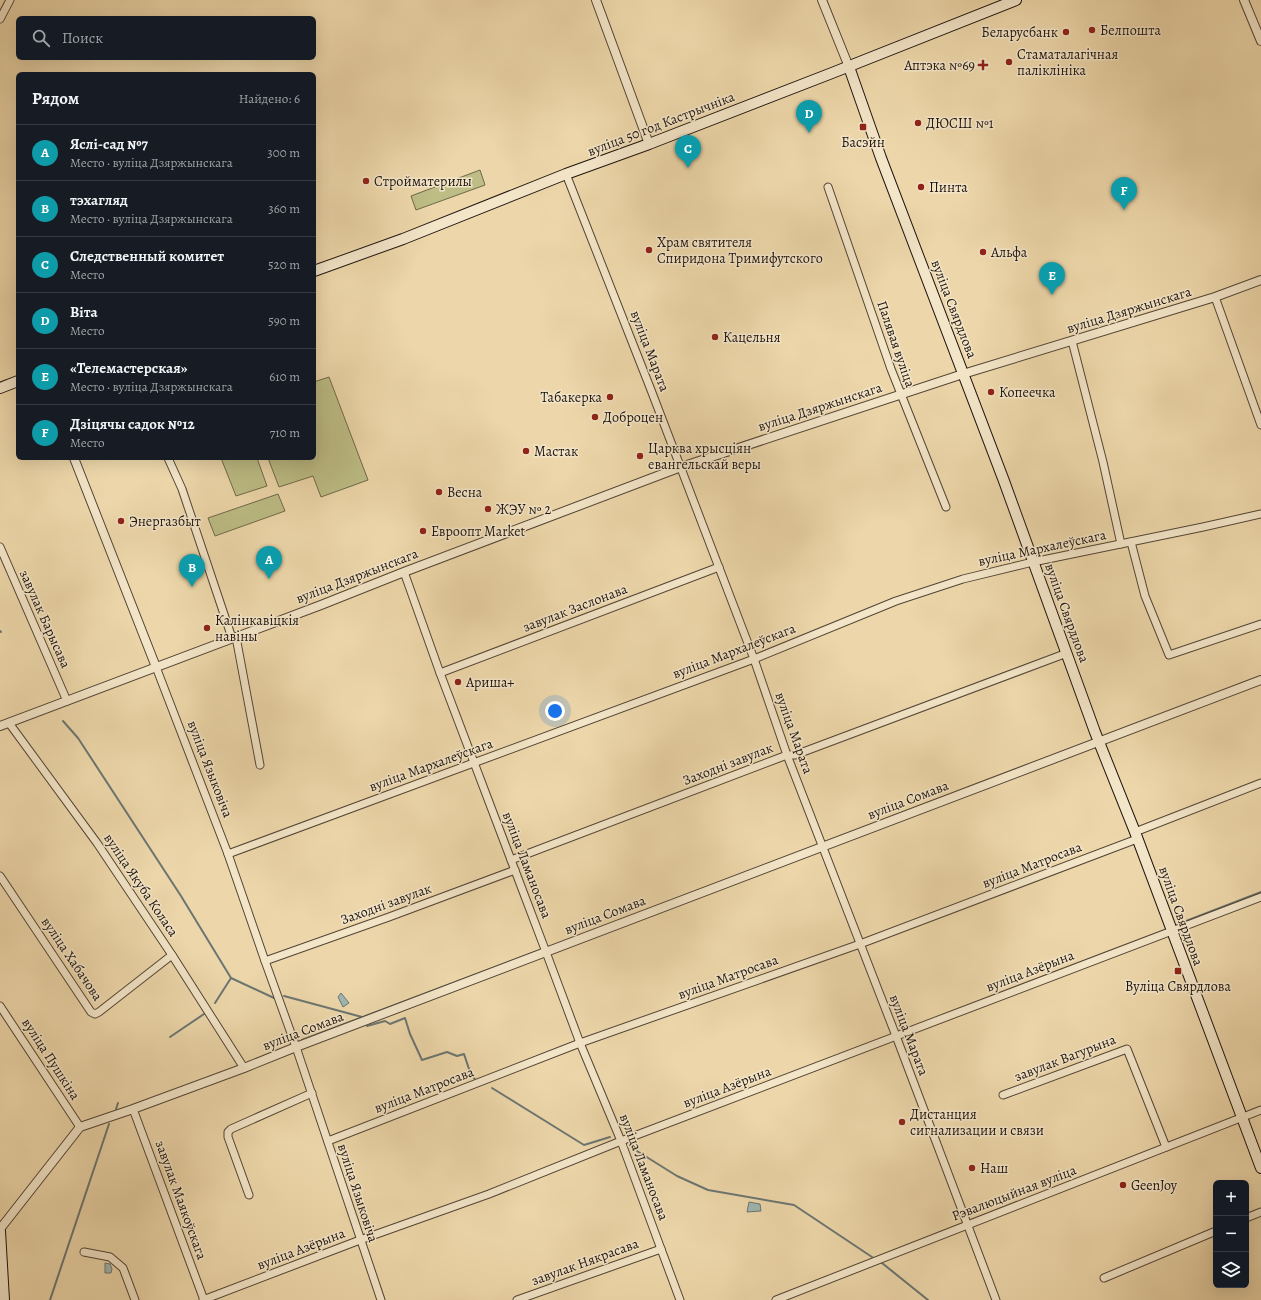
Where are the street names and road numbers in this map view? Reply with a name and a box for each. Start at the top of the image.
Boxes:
street label: вуліца 50 год Кастрычніка [585,87,738,161]
street label: вуліца Свярдлова [926,257,982,362]
street label: вуліца Дзяржынскага [1064,282,1194,338]
street label: Палявая вуліца [872,298,920,390]
street label: вуліца Марата [626,308,674,395]
street label: вуліца Дзяржынскага [755,378,885,436]
street label: вуліца Мархалеўскага [976,525,1108,571]
street label: вуліца Дзяржынскага [293,544,421,608]
street label: вуліца Свярдлова [1040,561,1094,666]
street label: завулак Барысава [15,567,75,672]
street label: завулак Заслонава [520,579,631,637]
street label: вуліца Мархалеўскага [670,619,799,683]
street label: вуліца Марата [770,690,818,777]
street label: вуліца Языковіча [183,718,237,821]
street label: вуліца Мархалеўскага [366,734,496,796]
street label: Заходні завулак [680,738,776,790]
street label: вуліца Сомава [865,776,952,824]
street label: вуліца Ламаносава [498,809,556,922]
street label: вуліца Якуба Коласа [99,830,183,941]
street label: вуліца Матросава [979,837,1085,893]
street label: вуліца Свярдлова [1154,864,1208,969]
street label: Заходні завулак [338,879,434,929]
street label: вуліца Сомава [562,891,649,939]
street label: вуліца Хабачова [37,913,107,1005]
street label: вуліца Азёрына [983,945,1077,996]
street label: вуліца Матросава [675,950,781,1004]
street label: вуліца Марата [885,992,933,1079]
street label: вуліца Сомава [260,1007,347,1055]
street label: вуліца Пушкіна [17,1014,85,1104]
street label: завулак Вагурына [1012,1030,1119,1086]
street label: вуліца Азёрына [680,1061,774,1112]
street label: вуліца Матросава [371,1062,477,1118]
street label: вуліца Ламаносава [615,1111,673,1224]
street label: завулак Маякоўскага [151,1138,212,1263]
street label: вуліца Языковіча [333,1141,383,1245]
street label: Рэвалюцыйная вуліца [949,1160,1080,1226]
street label: вуліца Азёрына [254,1223,348,1274]
street label: завулак Някрасава [529,1234,642,1290]

